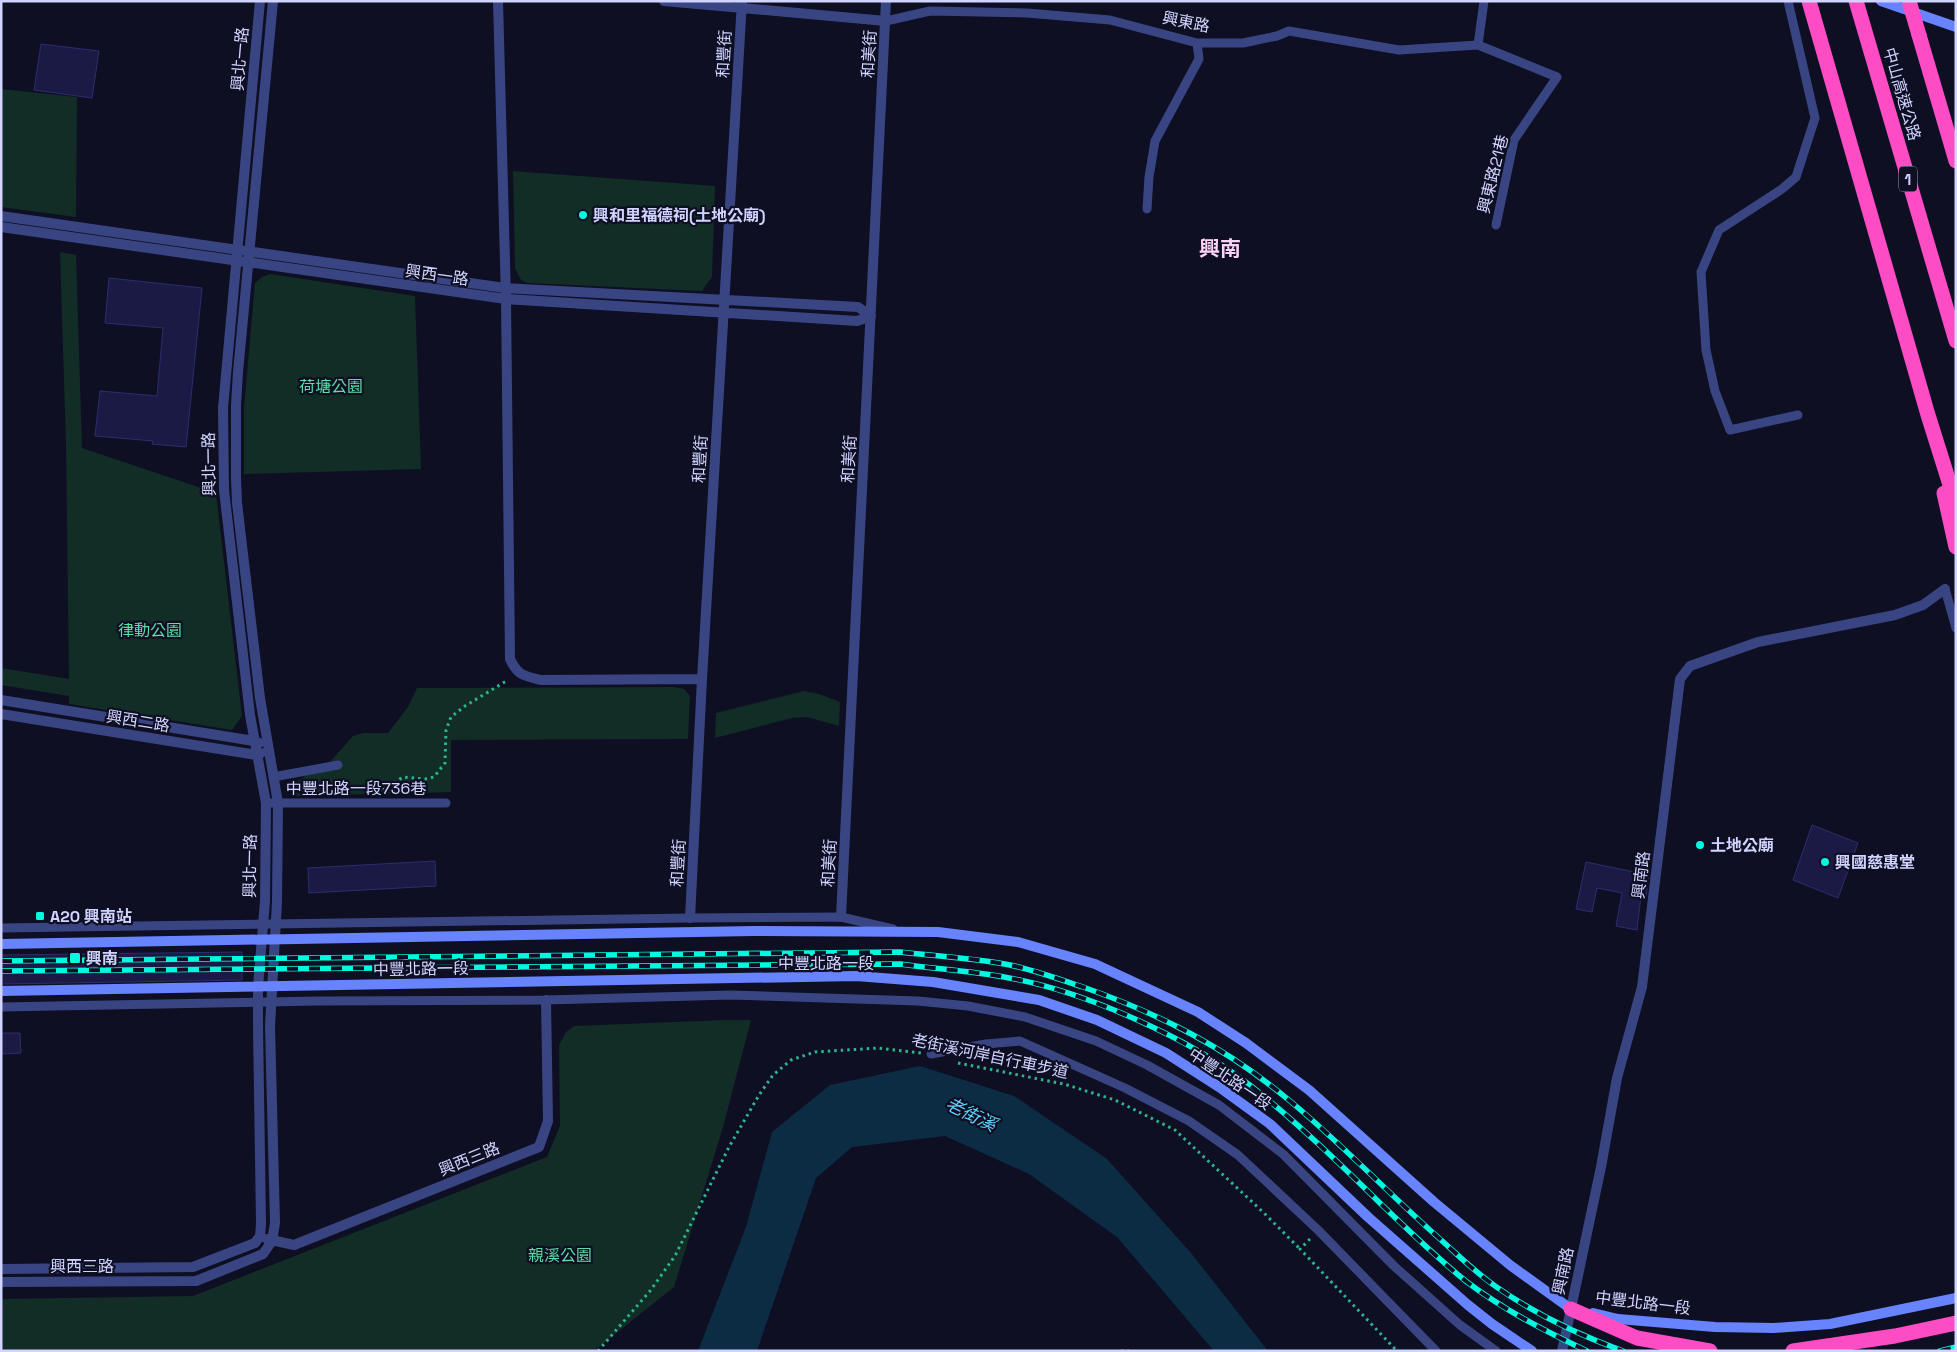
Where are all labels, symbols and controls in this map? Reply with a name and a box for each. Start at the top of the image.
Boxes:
street label: 興東路 [1160,7,1212,37]
street label: 興北一路 [227,26,253,92]
street label: 和豐街 [712,29,736,79]
street label: 和美街 [857,29,881,79]
street label: 中山高速公路 [1879,45,1925,143]
street label: 興東路21巷 [1473,132,1513,216]
road number: 1 [1899,166,1917,192]
place label: 興和里福德祠(土地公廟) [593,205,766,226]
marker: 興和里福德祠(土地公廟) [577,209,589,221]
district label: 興南 [1199,235,1241,262]
street label: 興西一路 [404,260,470,290]
park label: 荷塘公園 [299,376,363,397]
street label: 興北一路 [198,432,220,496]
street label: 和豐街 [688,434,712,484]
street label: 和美街 [837,434,861,484]
park label: 律動公園 [118,620,182,641]
street label: 興西二路 [105,706,171,736]
street label: 中豐北路一段736巷 [286,778,426,799]
street label: 興北一路 [239,834,261,898]
place label: 土地公廟 [1710,835,1774,856]
street label: 和豐街 [666,838,690,888]
street label: 和美街 [817,838,841,888]
marker: 土地公廟 [1694,839,1706,851]
street label: 興南路 [1628,850,1654,900]
place label: 興國慈惠堂 [1835,852,1915,873]
marker: 興國慈惠堂 [1819,856,1831,868]
place label: A20 興南站 [50,906,132,927]
marker: A20 興南站 [34,910,46,922]
place label: 興南 [86,948,118,969]
marker: 興南 [68,951,82,965]
street label: 中豐北路一段 [778,953,874,974]
street label: 中豐北路一段 [373,958,469,980]
street label: 老街溪河岸自行車步道 [910,1029,1070,1083]
street label: 中豐北路一段 [1184,1043,1276,1115]
water label: 老街溪 [942,1092,1003,1137]
street label: 興西三路 [435,1137,503,1181]
park label: 親溪公園 [528,1245,592,1266]
street label: 興南路 [1548,1245,1578,1297]
street label: 興西三路 [50,1256,114,1277]
street label: 中豐北路一段 [1594,1287,1692,1319]

